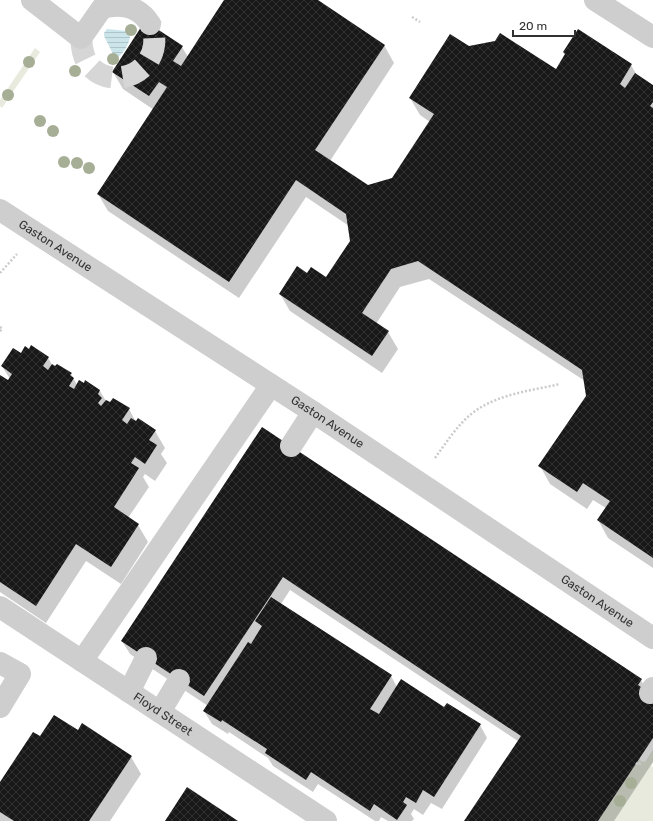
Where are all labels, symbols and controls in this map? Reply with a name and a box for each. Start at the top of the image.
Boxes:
scale bar [513,12,575,38]
text: 20 m [519,19,547,33]
street label: Gaston Avenue [16,217,95,275]
street label: Gaston Avenue [288,393,367,451]
street label: Gaston Avenue [558,572,637,630]
street label: Floyd Street [131,690,195,739]

